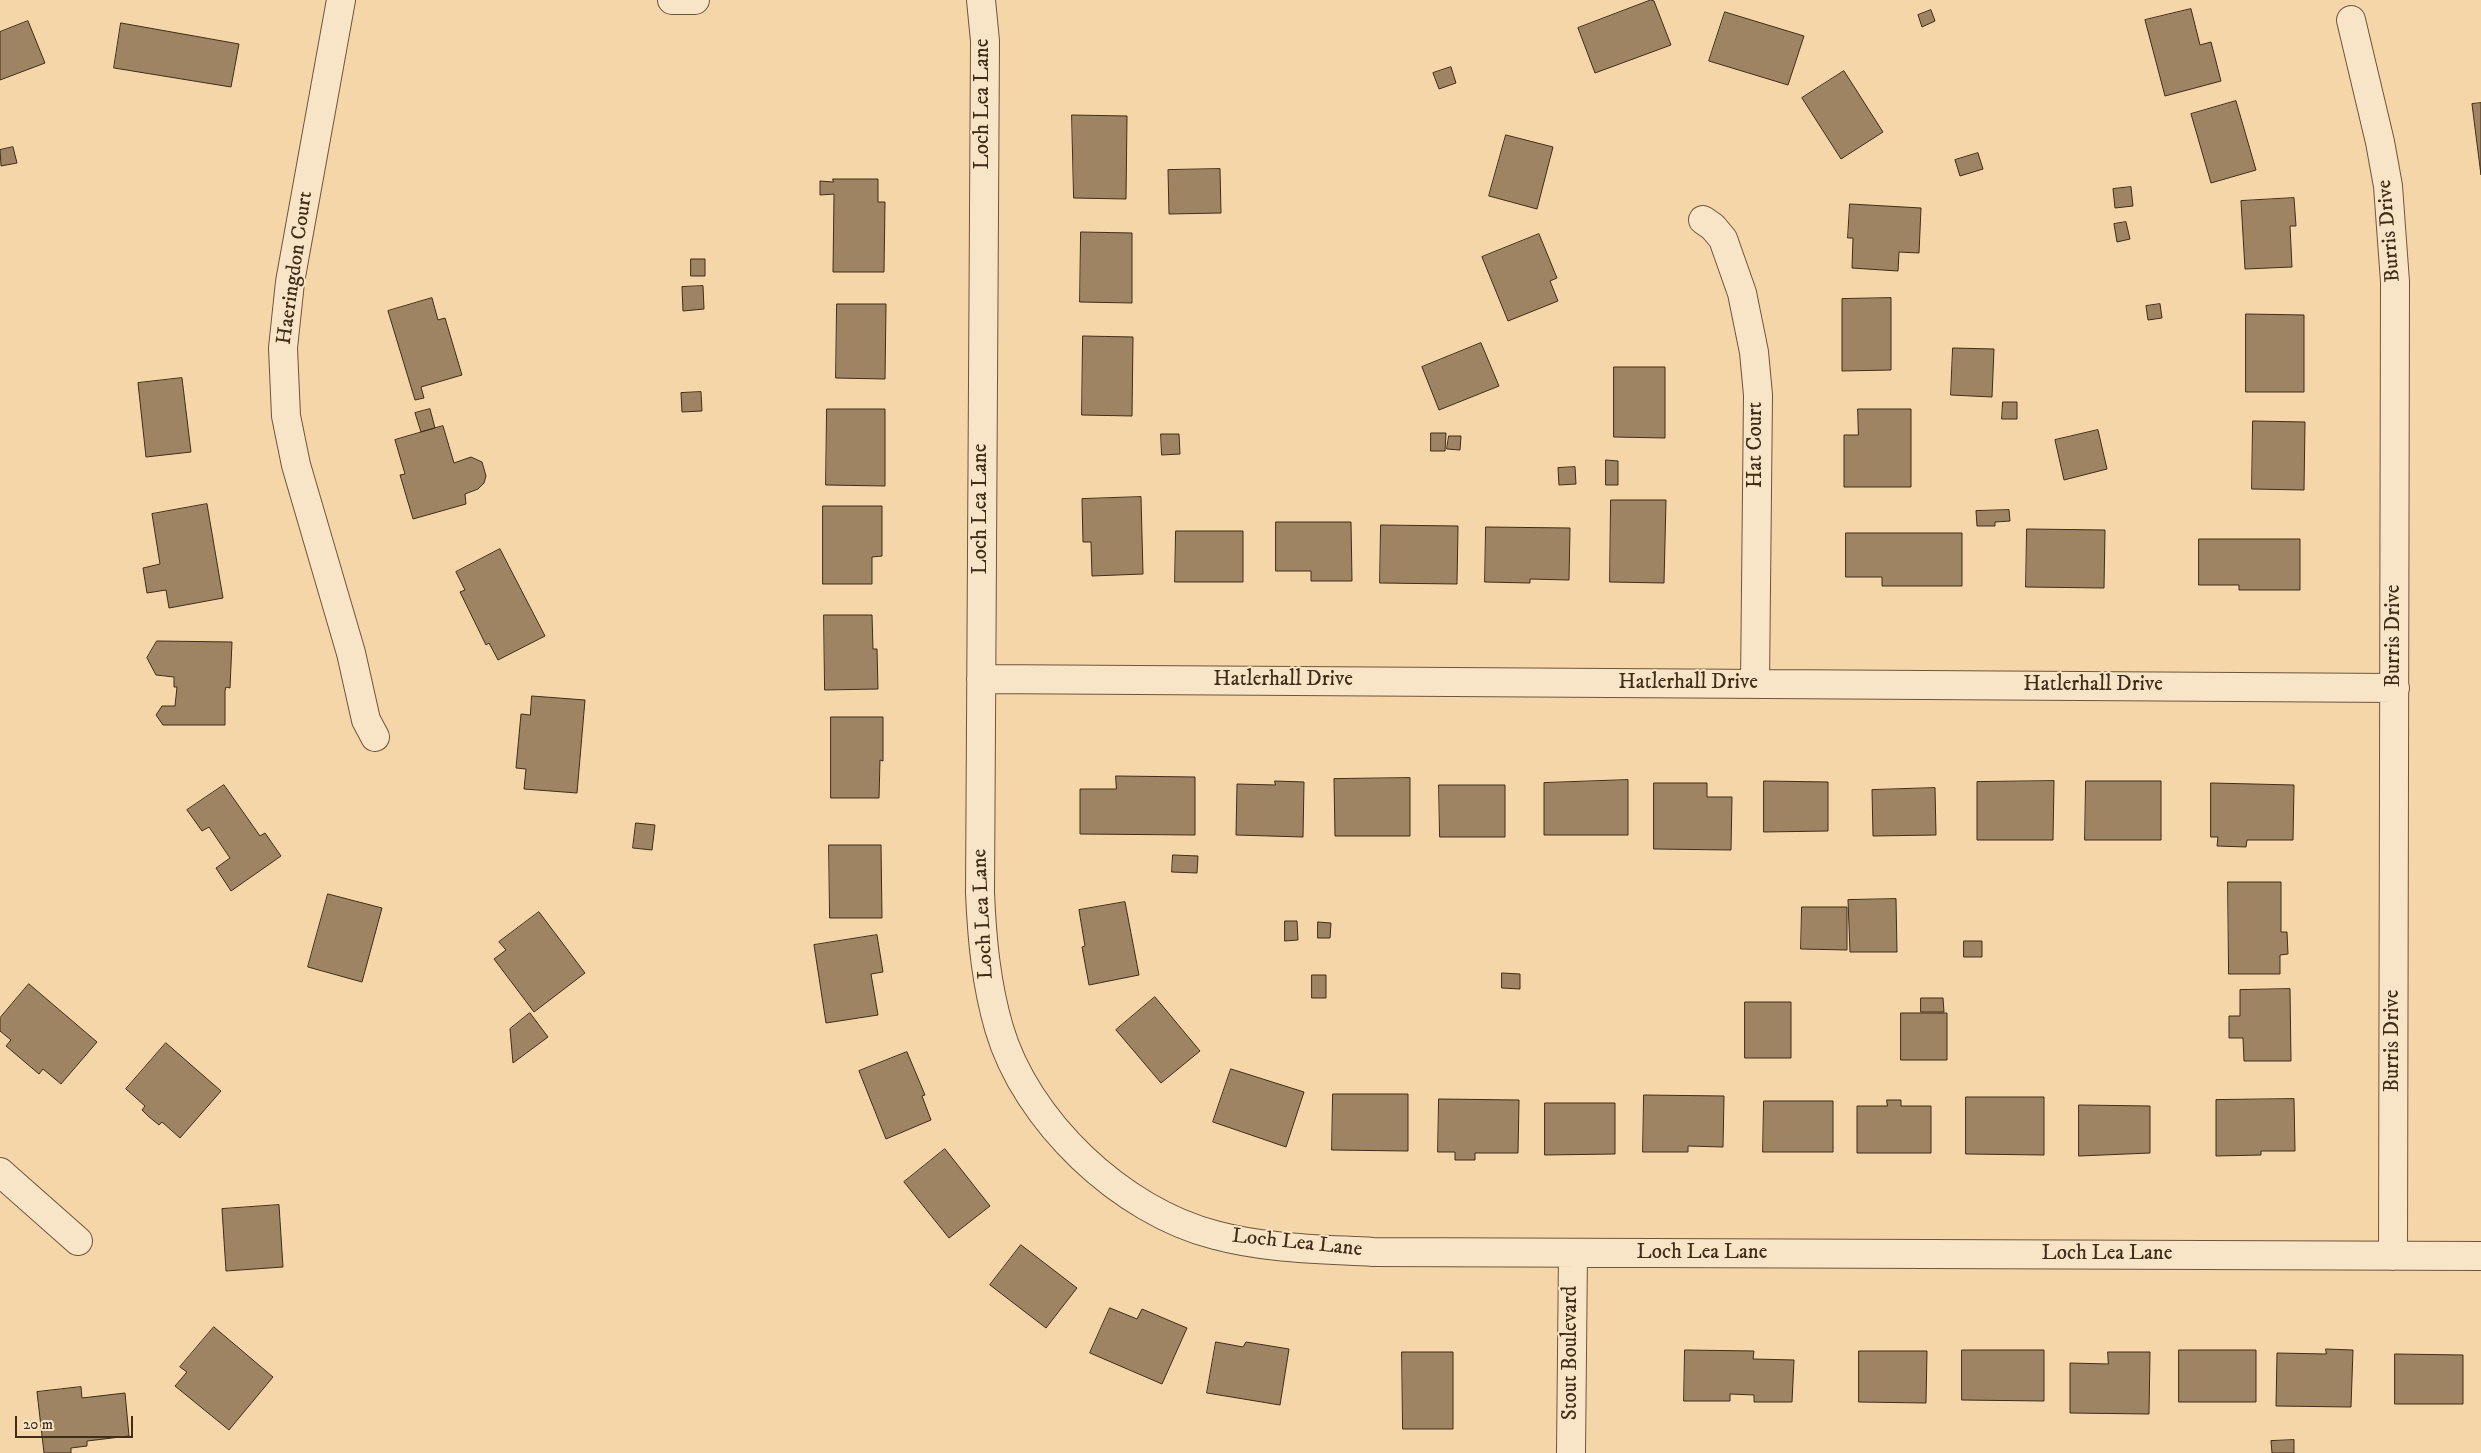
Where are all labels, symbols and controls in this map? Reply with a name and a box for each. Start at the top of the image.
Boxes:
street label: Loch Lea Lane [971,39,997,169]
street label: Burris Drive [2373,179,2407,283]
street label: Haeringdon Court [273,190,319,346]
street label: Hat Court [1744,402,1770,488]
street label: Loch Lea Lane [969,444,995,574]
street label: Burris Drive [2382,585,2408,687]
street label: Hatlerhall Drive [1213,668,1353,694]
street label: Hatlerhall Drive [1618,671,1758,697]
street label: Hatlerhall Drive [2023,673,2163,699]
street label: Loch Lea Lane [968,848,1000,980]
street label: Burris Drive [2381,990,2407,1092]
street label: Loch Lea Lane [1231,1225,1363,1263]
street label: Loch Lea Lane [1637,1241,1767,1267]
street label: Loch Lea Lane [2042,1242,2172,1268]
street label: Stout Boulevard [1559,1286,1585,1420]
scale bar [18,1406,135,1438]
text: 20 m [23,1415,53,1434]

